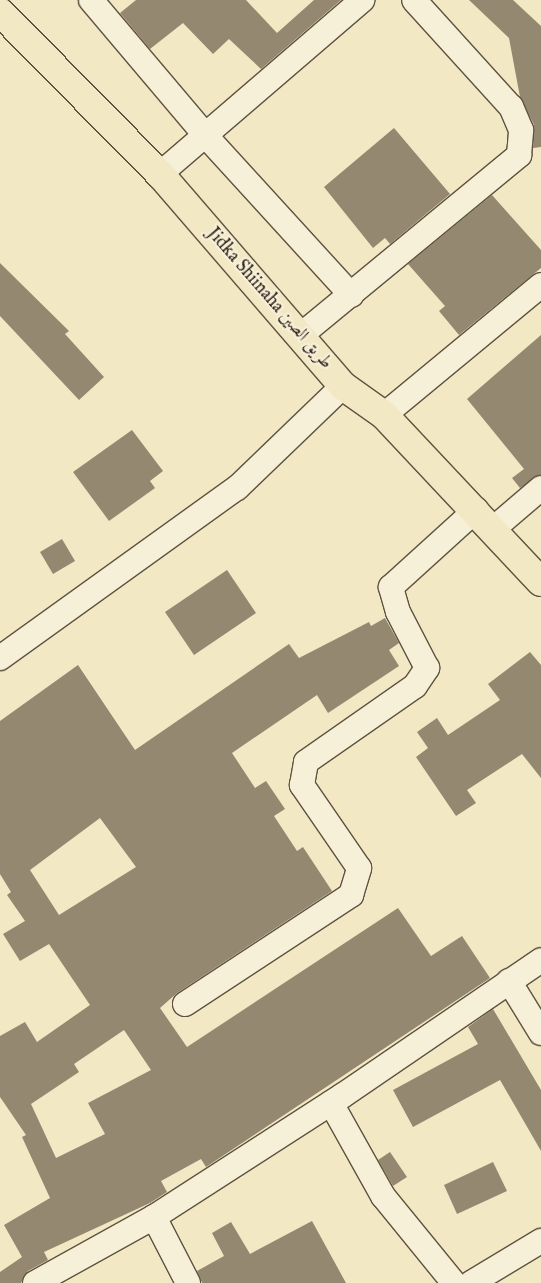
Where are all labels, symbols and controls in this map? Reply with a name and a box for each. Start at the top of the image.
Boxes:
street label: Jidka Shiinaha طريق الصين [202,224,336,374]

